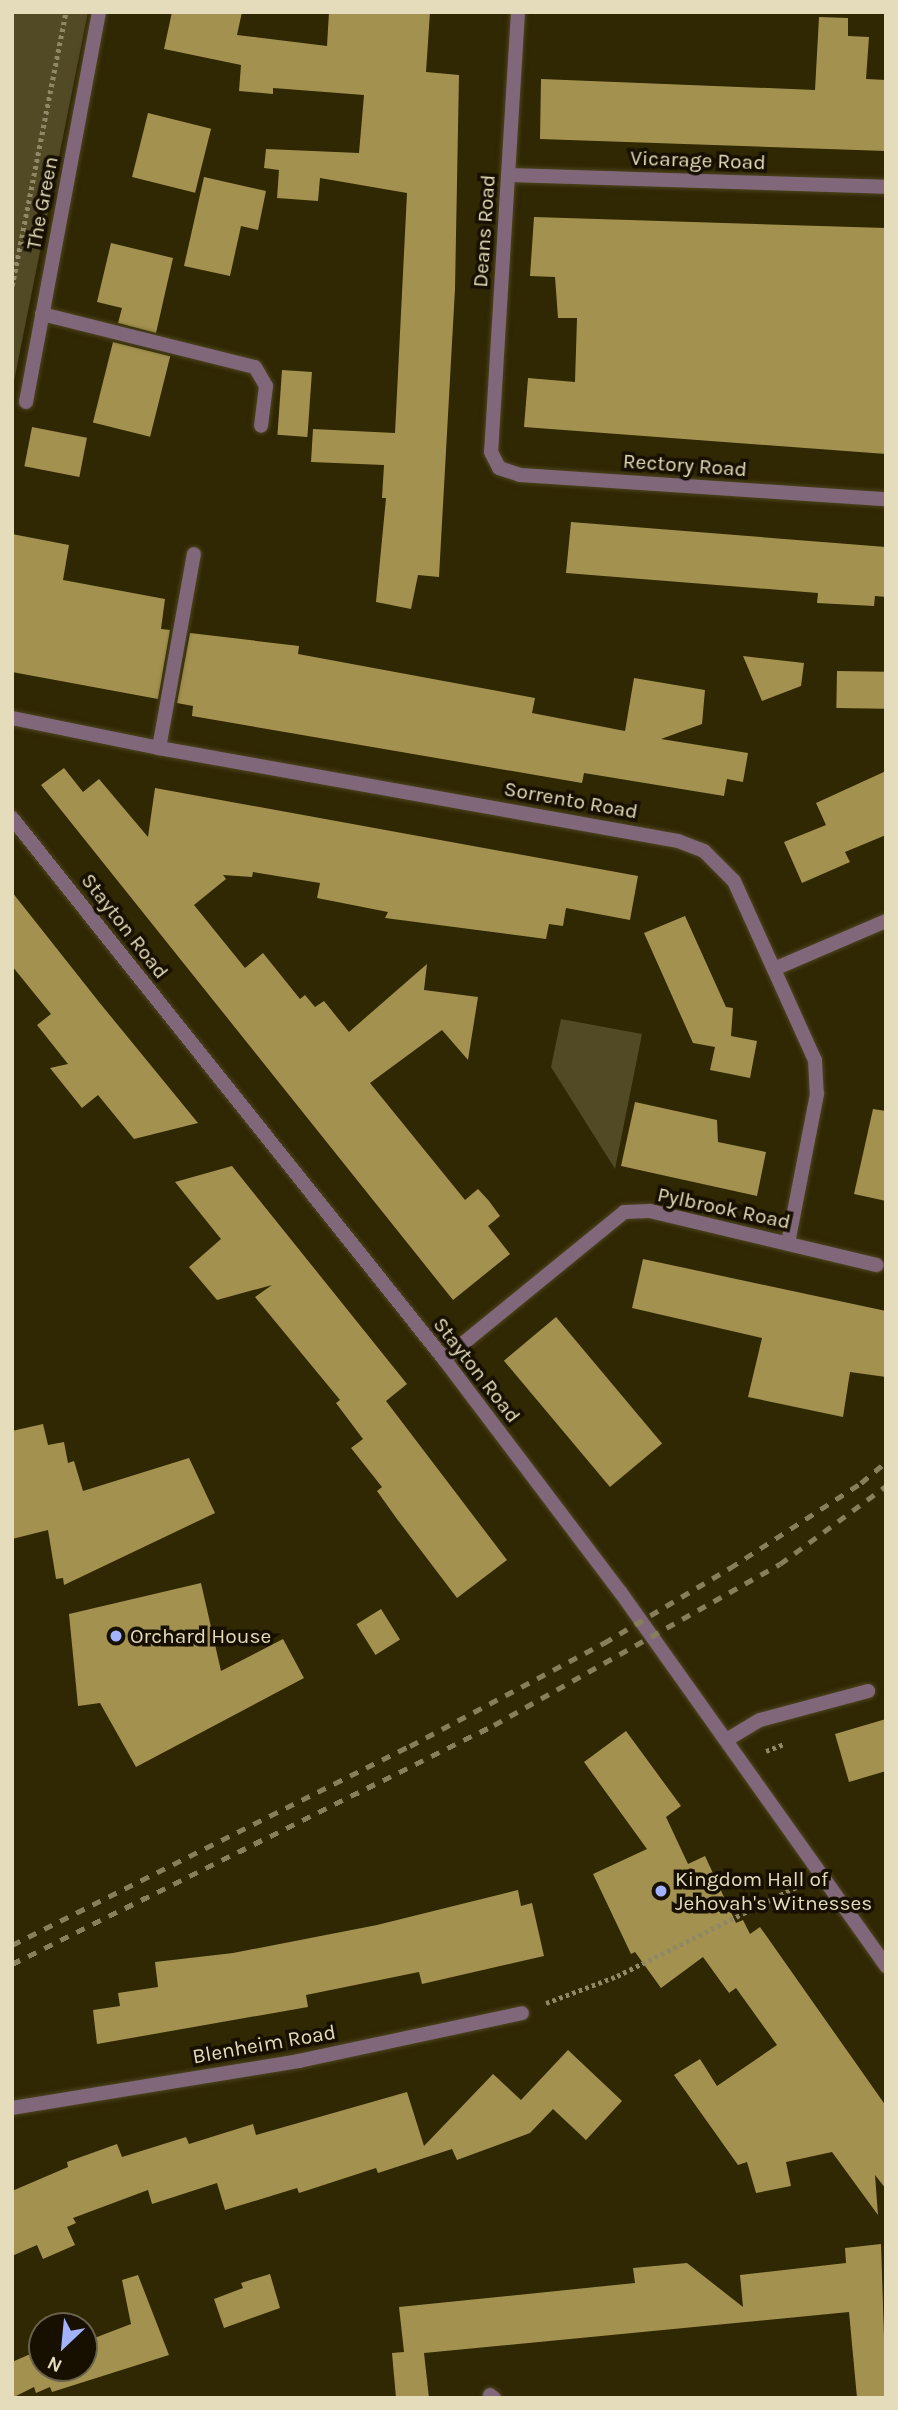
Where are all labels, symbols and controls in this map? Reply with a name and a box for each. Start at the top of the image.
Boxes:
street label: Vicarage Road [630,145,766,175]
street label: The Green [21,154,63,252]
street label: Deans Road [467,174,501,288]
street label: Rectory Road [622,448,748,482]
street label: Sorrento Road [502,776,640,824]
street label: Stayton Road [76,868,174,984]
street label: Pylbrook Road [655,1182,793,1234]
street label: Stayton Road [428,1312,526,1428]
place label: Orchard House [130,1623,271,1649]
marker: Orchard House [108,1628,124,1644]
place label: Kingdom Hall of Jehovah's Witnesses [675,1866,872,1916]
marker: Kingdom Hall of Jehovah's Witnesses [653,1883,669,1899]
street label: Blenheim Road [190,2019,338,2069]
north arrow [28,2312,98,2382]
text: N [44,2351,66,2377]

